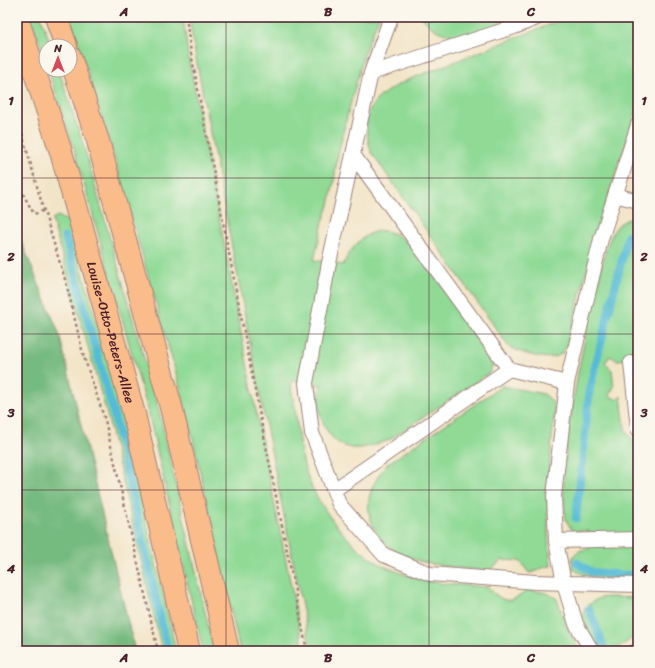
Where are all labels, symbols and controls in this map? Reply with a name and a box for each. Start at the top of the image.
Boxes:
text: A [119,0,128,23]
text: B [324,0,333,23]
text: C [526,0,536,23]
north arrow [38,38,78,78]
text: N [53,39,62,58]
text: 1 [8,89,14,112]
text: 1 [641,89,647,112]
text: 2 [6,245,15,268]
text: 2 [639,245,648,268]
street label: Louise-Otto-Peters-Allee [80,259,142,406]
text: 3 [6,401,15,424]
text: 3 [639,401,648,424]
text: 4 [6,557,16,580]
text: 4 [639,557,649,580]
text: A [119,646,128,668]
text: B [324,646,333,668]
text: C [526,646,536,668]

